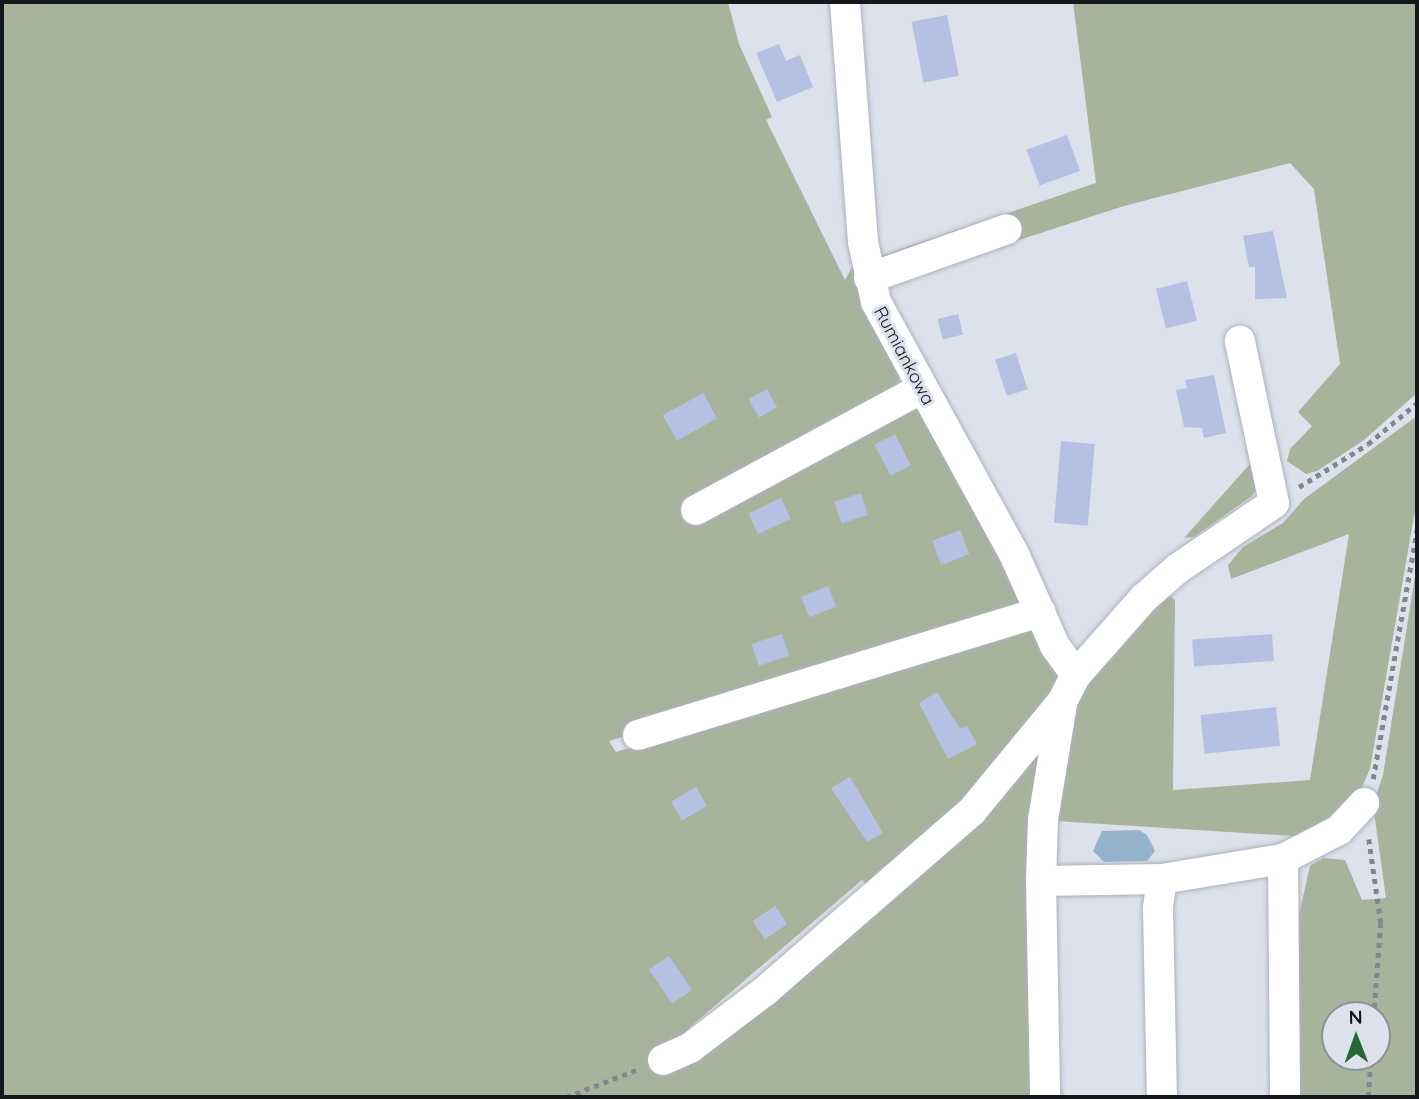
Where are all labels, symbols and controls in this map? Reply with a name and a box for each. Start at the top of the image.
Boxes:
street label: Rumiankowa [869,303,939,409]
north arrow [1321,1001,1391,1071]
text: N [1348,1005,1363,1029]

